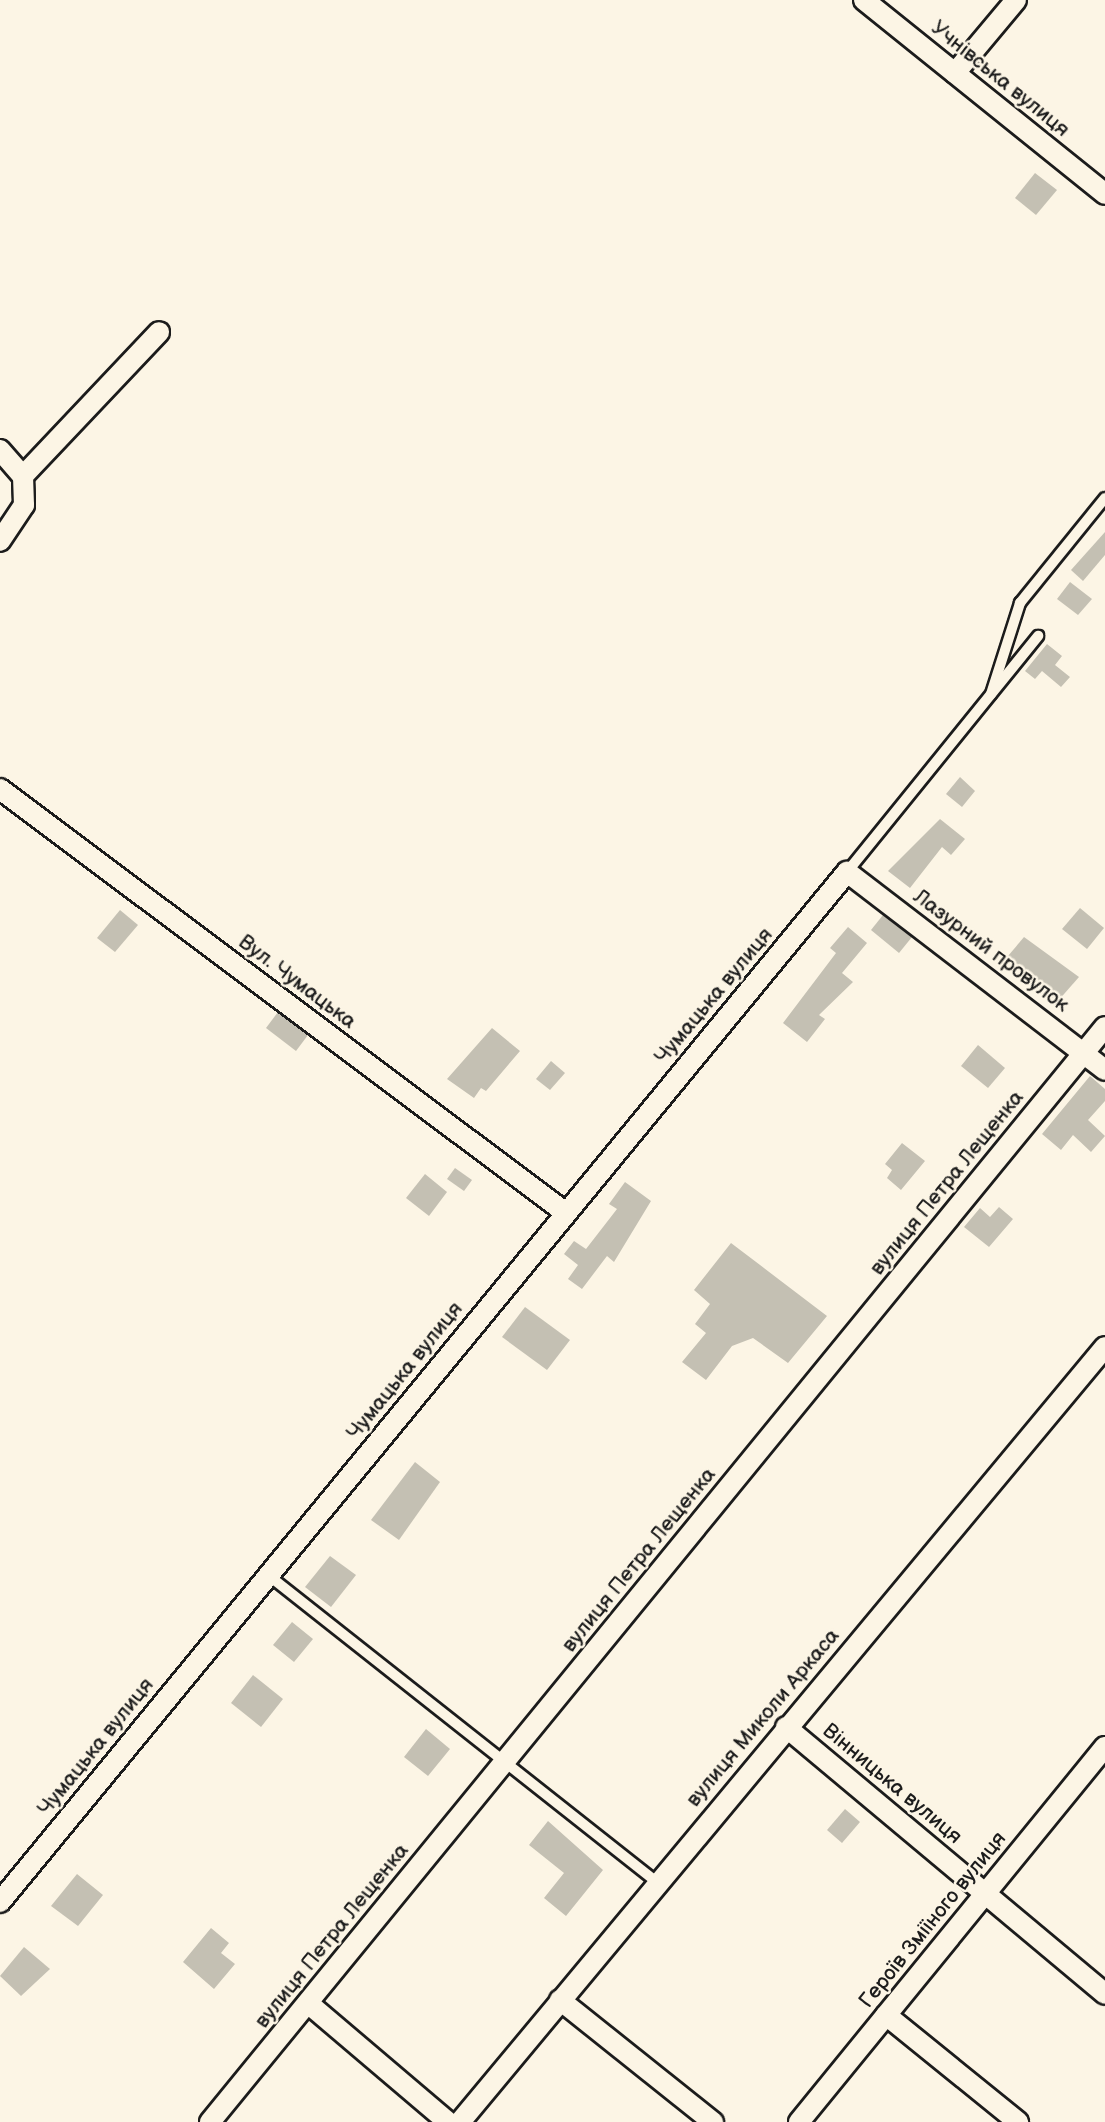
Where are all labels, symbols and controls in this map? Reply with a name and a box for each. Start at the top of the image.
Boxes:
street label: Учнівська вулиця [926,16,1074,142]
street label: Лазурний провулок [908,884,1074,1018]
street label: Чумацька вулиця [650,923,778,1069]
street label: Вул. Чумацька [233,930,361,1034]
street label: вулиця Петра Лещенка [865,1086,1029,1280]
street label: Чумацька вулиця [342,1297,468,1445]
street label: вулиця Петра Лещенка [557,1463,721,1657]
street label: вулиця Миколи Аркаса [681,1624,845,1812]
street label: Чумацька вулиця [33,1673,159,1821]
street label: Вінницька вулиця [817,1718,967,1850]
street label: Героїв Зміїного вулиця [854,1827,1012,2013]
street label: вулиця Петра Лещенка [250,1839,414,2033]

